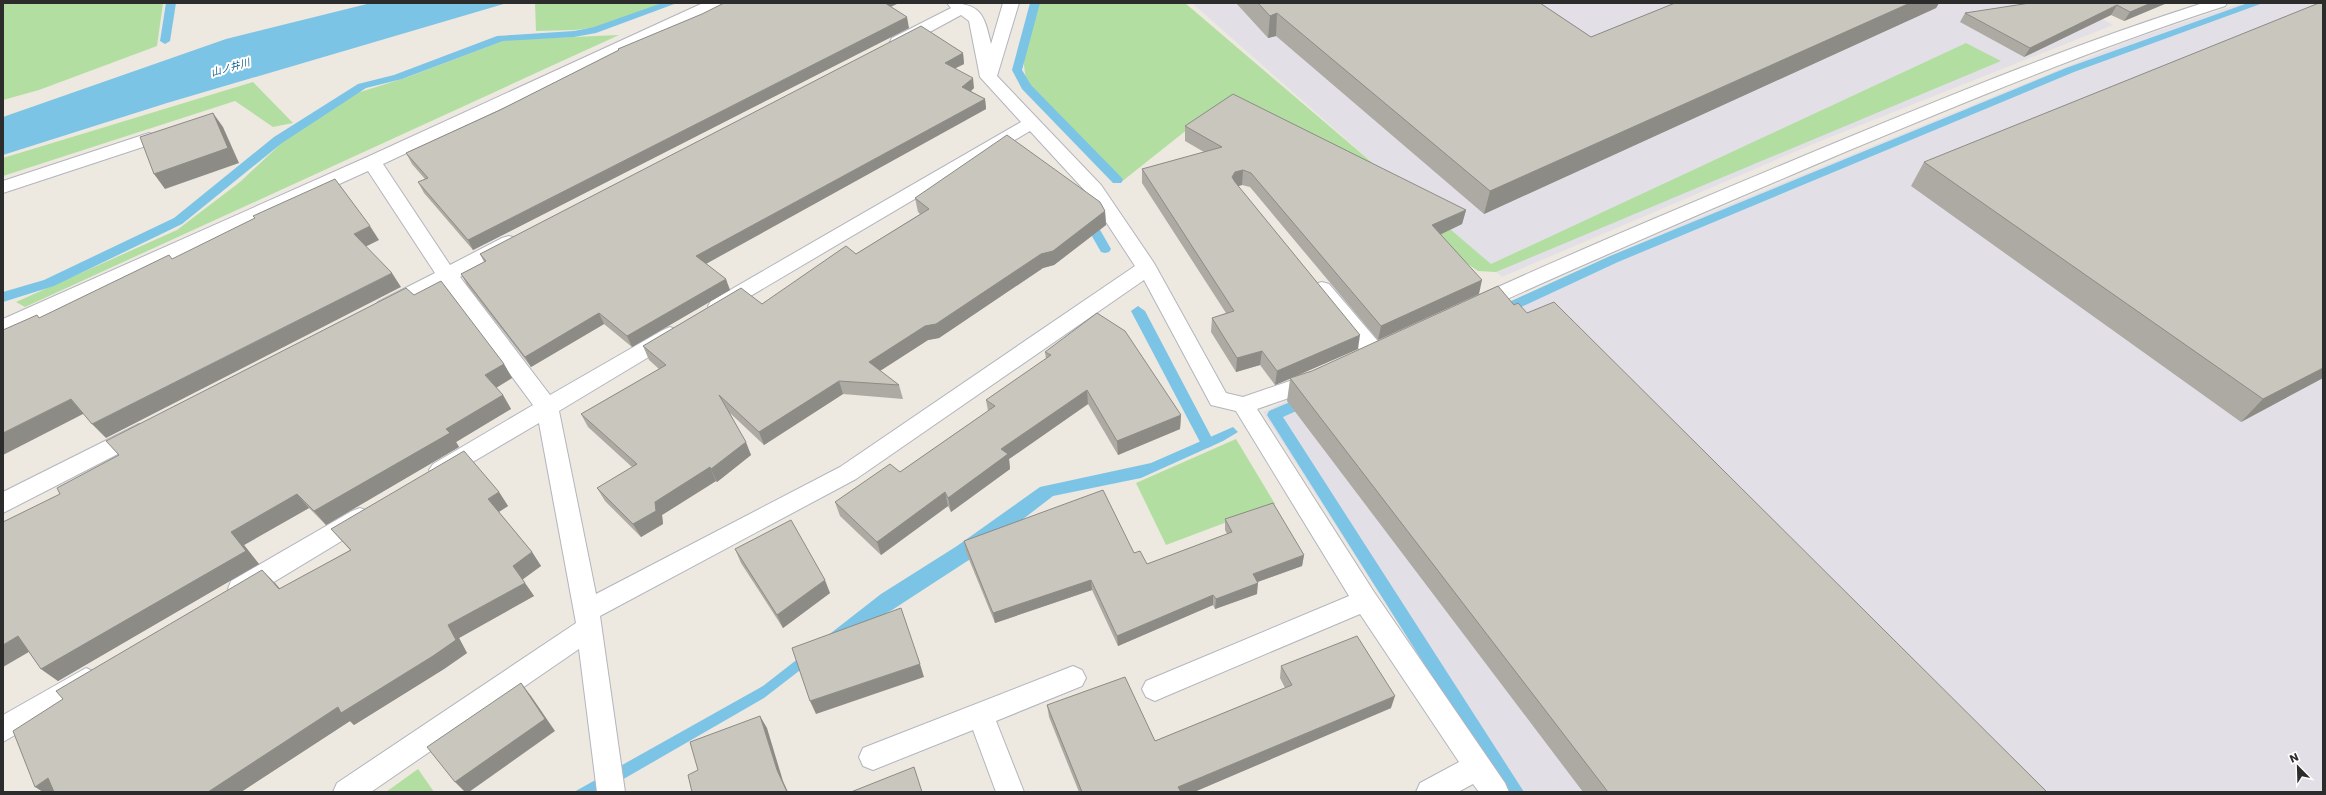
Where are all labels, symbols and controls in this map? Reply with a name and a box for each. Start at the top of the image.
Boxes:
water label: 山ノ井川 [209,54,252,80]
north arrow [2278,747,2318,787]
text: N [2287,749,2301,767]

